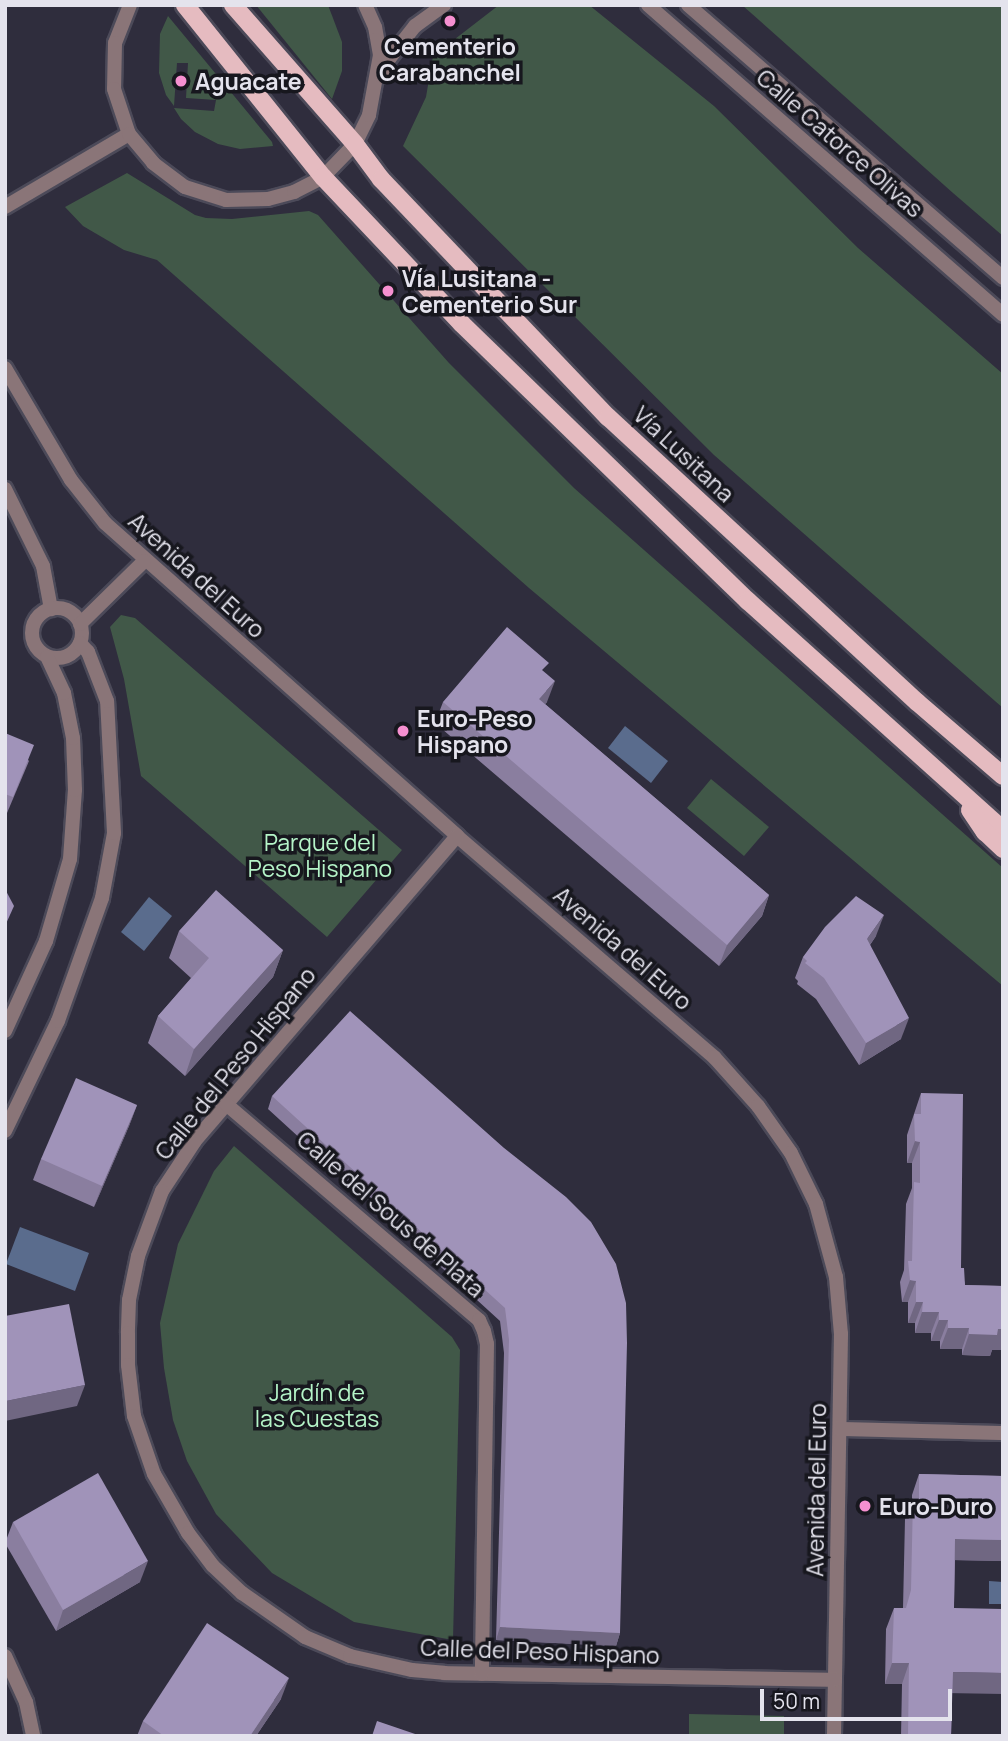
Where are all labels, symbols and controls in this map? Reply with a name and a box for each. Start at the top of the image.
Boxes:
marker: Cementerio Carabanchel [442,13,458,29]
place label: Cementerio Carabanchel [379,32,521,86]
street label: Calle Catorce Olivas [751,63,929,223]
place label: Aguacate [195,67,302,95]
marker: Aguacate [173,73,189,89]
place label: Vía Lusitana - Cementerio Sur [402,264,577,318]
marker: Vía Lusitana - Cementerio Sur [380,283,396,299]
street label: Vía Lusitana [628,400,740,508]
street label: Avenida del Euro [123,507,271,643]
place label: Euro-Peso Hispano [417,704,533,758]
marker: Euro-Peso Hispano [395,723,411,739]
park label: Parque del Peso Hispano [248,828,392,882]
street label: Avenida del Euro [548,881,698,1015]
street label: Calle del Peso Hispano [149,961,321,1165]
street label: Calle del Sous de Plata [292,1125,490,1303]
park label: Jardín de las Cuestas [255,1378,379,1432]
street label: Avenida del Euro [801,1403,831,1577]
place label: Euro-Duro [879,1492,993,1520]
marker: Euro-Duro [857,1498,873,1514]
street label: Calle del Peso Hispano [420,1633,660,1669]
scale bar [763,1674,956,1718]
text: 50 m [773,1687,820,1715]

